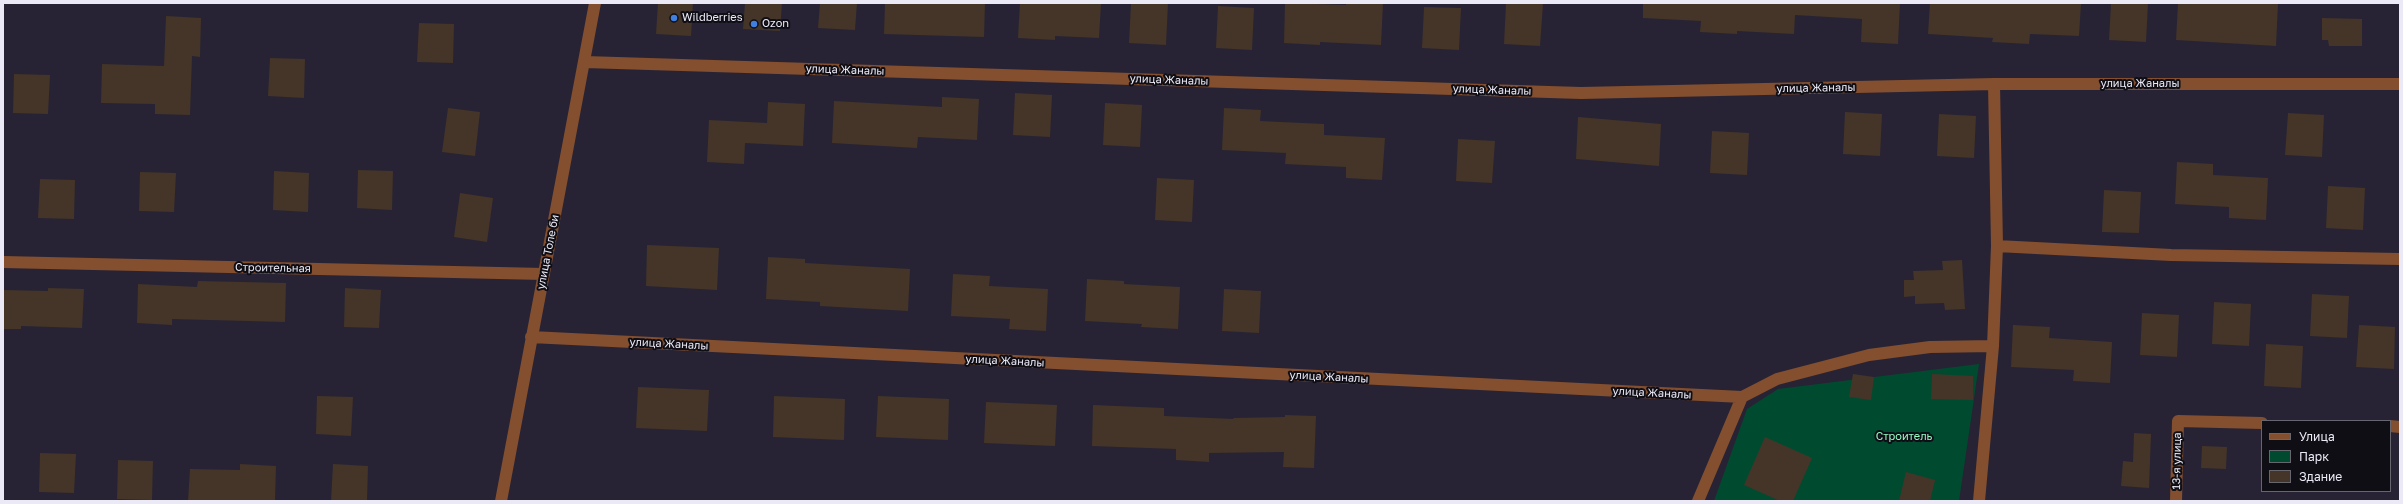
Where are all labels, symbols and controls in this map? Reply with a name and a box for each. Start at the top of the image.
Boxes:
place label: Wildberries [682,11,743,25]
marker: Wildberries [669,13,679,23]
place label: Ozon [762,17,789,31]
marker: Ozon [749,19,759,29]
street label: улица Жаналы [805,62,885,78]
street label: улица Жаналы [1129,72,1209,88]
street label: улица Жаналы [2100,77,2180,91]
street label: улица Жаналы [1776,81,1856,95]
street label: улица Жаналы [1452,82,1532,98]
street label: улица Толе би [534,213,562,291]
street label: Строительная [235,261,311,275]
street label: улица Жаналы [629,335,709,353]
street label: улица Жаналы [965,352,1045,370]
street label: улица Жаналы [1289,368,1369,386]
street label: улица Жаналы [1612,384,1692,402]
legend [2261,420,2391,492]
text: Улица [2299,429,2335,444]
park label: Строитель [1876,430,1932,444]
street label: 13-я улица [2170,432,2184,490]
text: Парк [2299,449,2329,464]
text: Здание [2299,469,2342,484]

